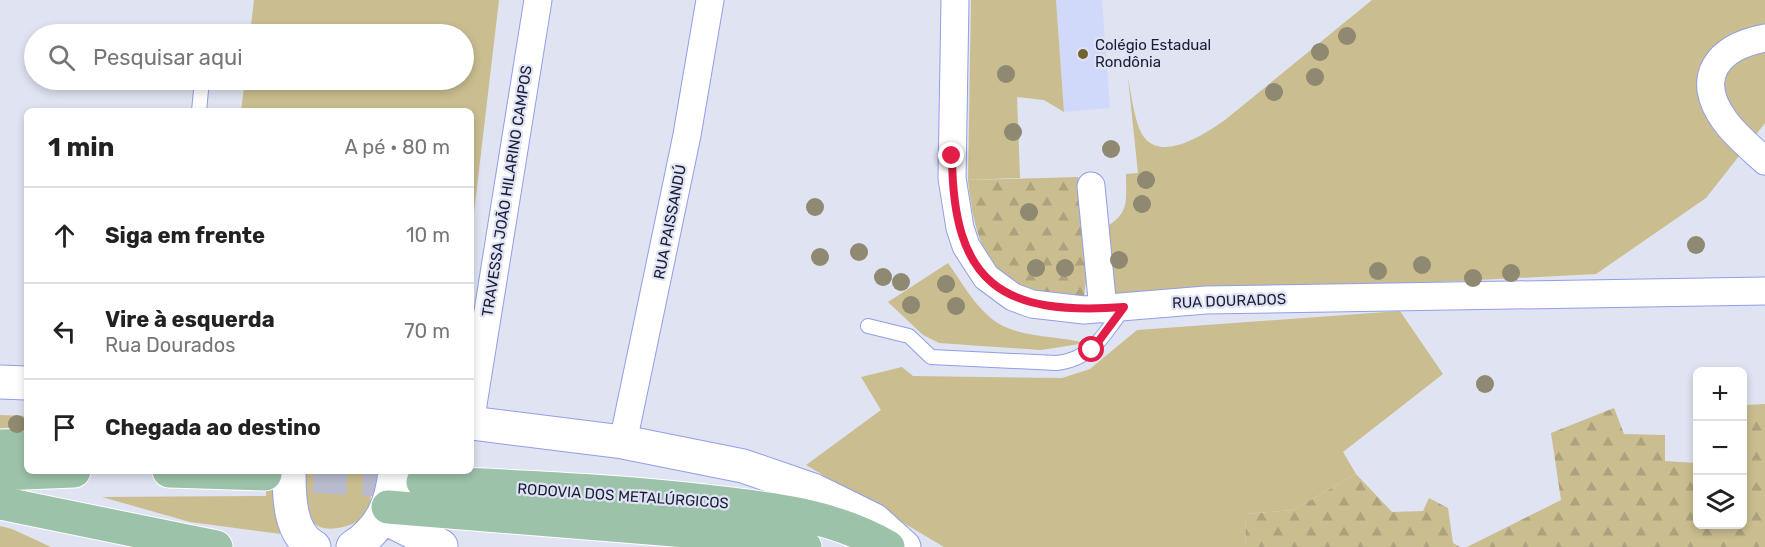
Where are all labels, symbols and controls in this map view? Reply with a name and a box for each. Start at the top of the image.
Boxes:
search box [24,24,474,90]
place label: Colégio Estadual Rondônia [1095,36,1211,71]
icon: search [45,41,78,74]
text: Pesquisar aqui [93,44,243,71]
marker: Colégio Estadual Rondônia [1076,47,1090,61]
street label: TRAVESSA JOÃO HILARINO CAMPOS [478,64,536,318]
text: 1 min [48,132,114,163]
text: A pé · 80 m [345,135,450,159]
route end [938,142,964,168]
street label: RUA PAISSANDÚ [650,163,690,281]
icon: ahead [48,219,81,252]
text: Siga em frente [105,222,265,249]
text: 10 m [406,223,450,247]
street label: RUA DOURADOS [1172,290,1286,312]
text: Vire à esquerda [105,306,275,333]
icon: left [48,315,81,348]
text: 70 m [404,319,450,343]
text: Rua Dourados [105,333,235,357]
route start [1078,336,1104,362]
map controls [1693,367,1747,529]
button: + [1693,367,1747,421]
icon: arrive [48,411,81,444]
text: Chegada ao destino [105,414,321,441]
button: − [1693,421,1747,475]
button: layers [1693,475,1747,529]
street label: RODOVIA DOS METALÚRGICOS [517,480,729,512]

